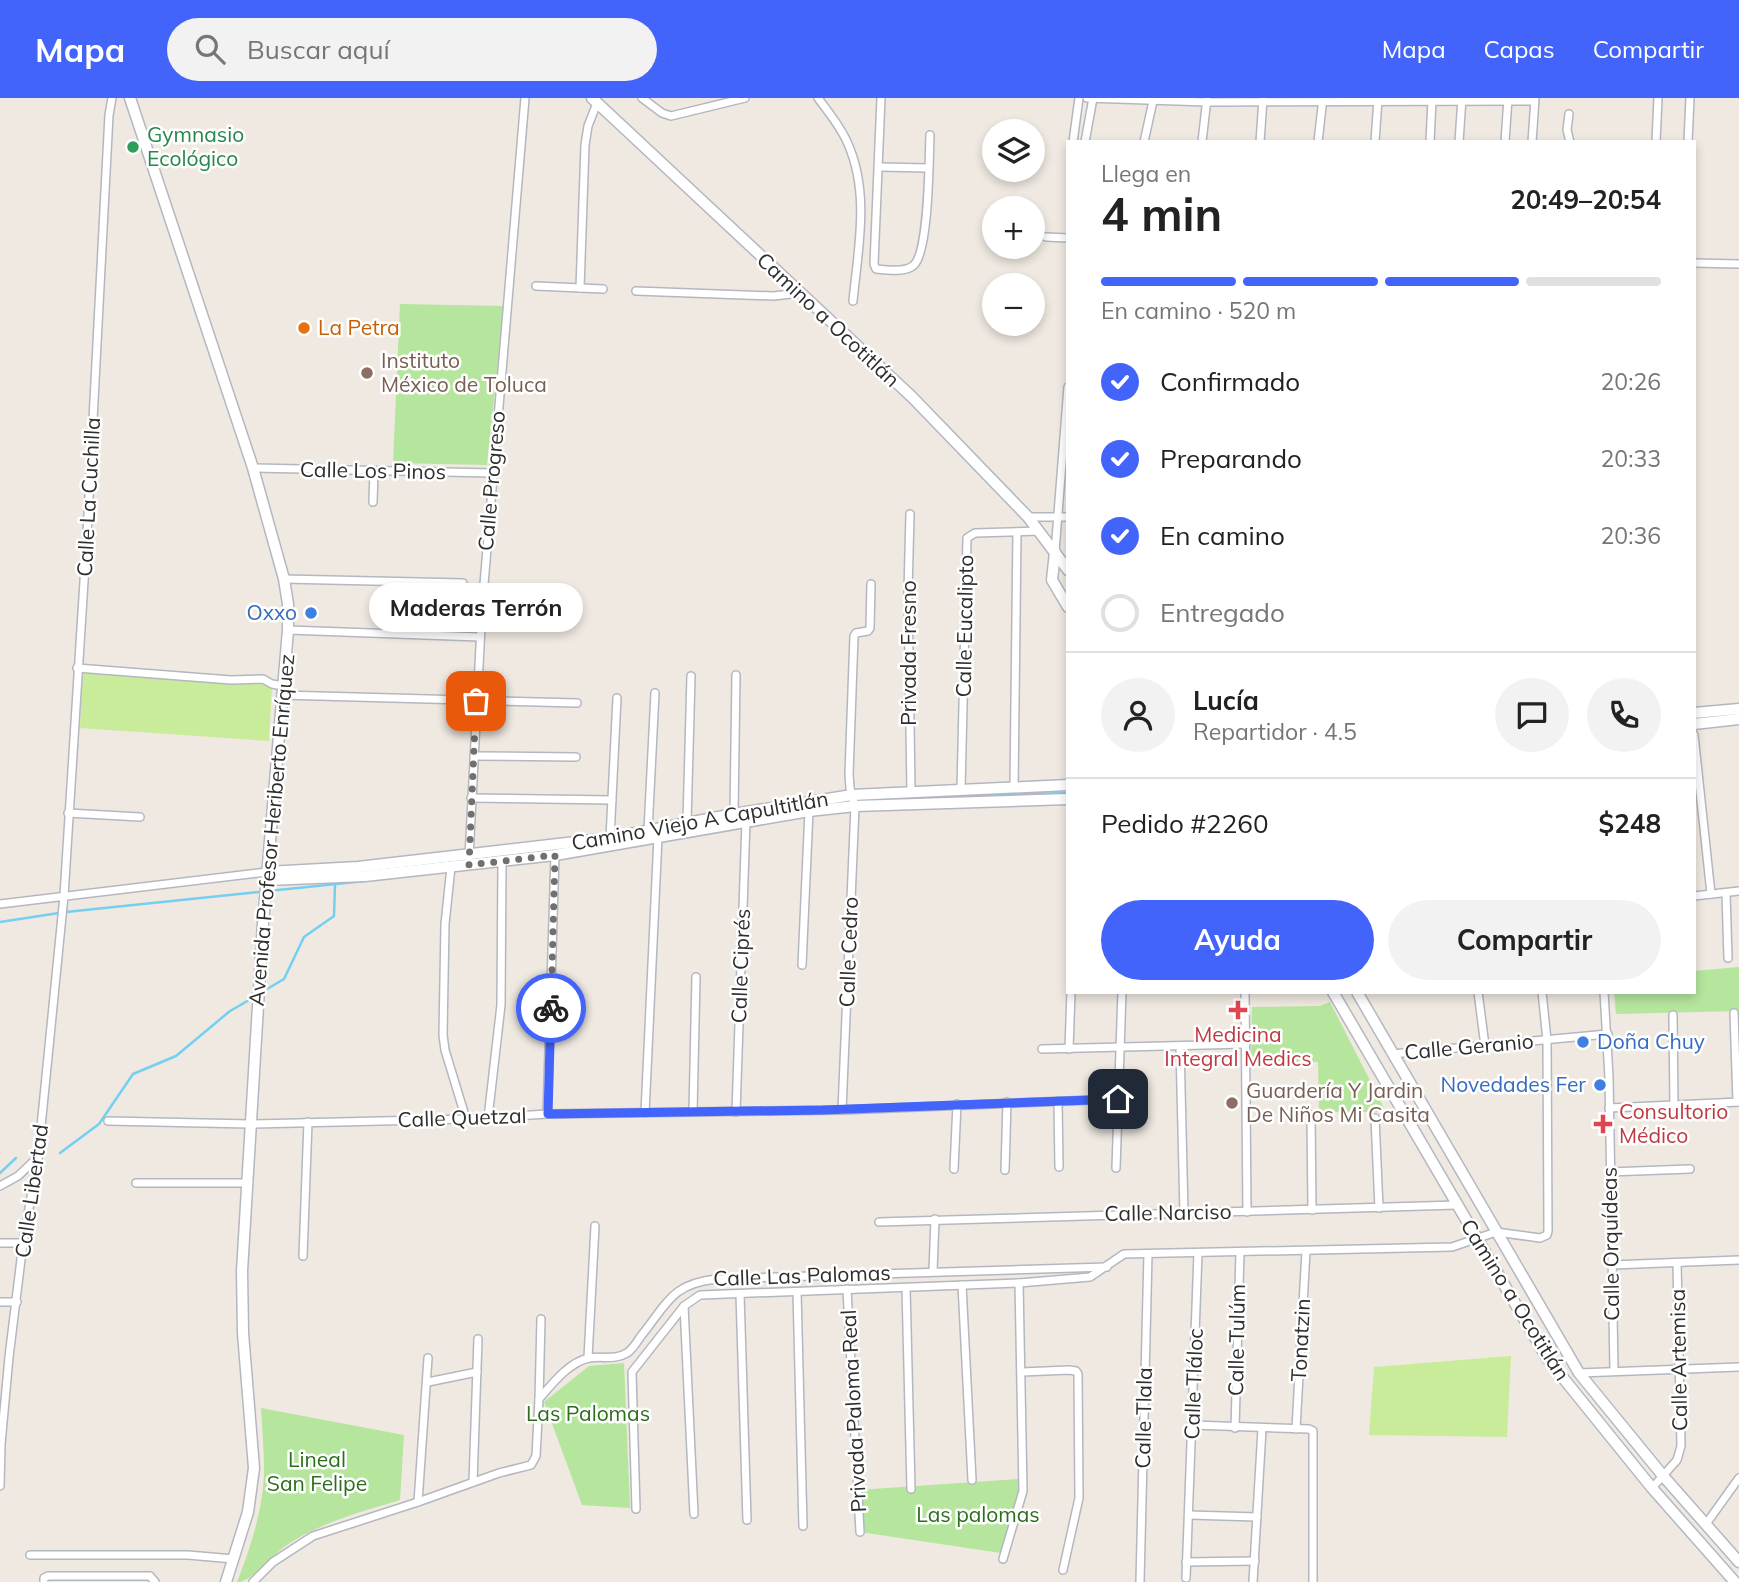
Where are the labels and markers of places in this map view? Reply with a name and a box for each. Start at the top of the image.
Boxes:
place label: Gymnasio Ecológico [147,121,244,171]
marker: Gymnasio Ecológico [125,139,141,155]
place label: La Petra [318,314,400,340]
marker: La Petra [296,320,312,336]
place label: Instituto México de Toluca [381,347,547,397]
marker: Instituto México de Toluca [359,365,375,381]
callout: Maderas Terrón [369,582,583,631]
place label: Oxxo [247,599,297,625]
marker: Oxxo [303,605,319,621]
pin [446,671,506,731]
marker: Medicina Integral Medics [1228,1000,1248,1020]
place label: Medicina Integral Medics [1164,1021,1312,1071]
place label: Doña Chuy [1597,1028,1705,1054]
marker: Doña Chuy [1575,1034,1591,1050]
pin [1088,1069,1148,1129]
place label: Novedades Fer [1440,1071,1586,1097]
place label: Guardería Y Jardin De Niños Mi Casita [1246,1077,1430,1127]
marker: Novedades Fer [1592,1077,1608,1093]
marker: Guardería Y Jardin De Niños Mi Casita [1224,1095,1240,1111]
place label: Consultorio Médico [1619,1098,1728,1148]
marker: Consultorio Médico [1593,1114,1613,1134]

